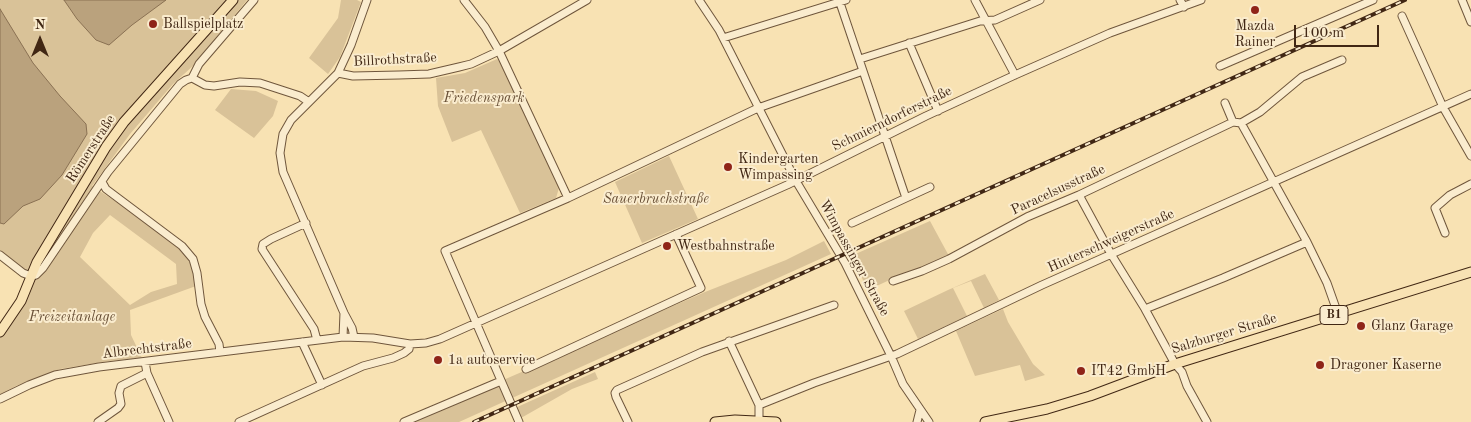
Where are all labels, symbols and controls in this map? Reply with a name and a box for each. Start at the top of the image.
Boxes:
marker: Mazda Rainer [1249,4,1261,16]
north arrow [15,15,65,65]
scale bar [1296,15,1381,47]
place label: Ballspielplatz [163,16,243,32]
text: N [35,18,45,32]
marker: Ballspielplatz [147,18,159,30]
place label: Mazda Rainer [1235,18,1275,50]
text: 100 m [1302,26,1344,41]
street label: Billrothstraße [353,49,437,71]
street label: Schmierndorferstraße [829,83,955,155]
park label: Friedenspark [444,90,524,106]
street label: Römerstraße [63,112,119,186]
place label: Kindergarten Wimpassing [738,151,819,184]
marker: Kindergarten Wimpassing [722,161,734,173]
street label: Paracelsusstraße [1008,161,1108,219]
park label: Sauerbruchstraße [603,191,709,207]
street label: Wimpassinger Straße [815,197,893,319]
street label: Hinterschweigerstraße [1045,205,1177,277]
place label: Westbahnstraße [677,238,775,254]
marker: Westbahnstraße [661,240,673,252]
road number: B1 [1320,306,1348,324]
park label: Freizeitanlage [29,309,115,325]
street label: Salzburger Straße [1169,310,1279,358]
place label: Glanz Garage [1371,318,1453,334]
marker: Glanz Garage [1355,320,1367,332]
street label: Albrechtstraße [101,335,193,363]
place label: 1a autoservice [448,352,535,368]
marker: 1a autoservice [432,354,444,366]
place label: Dragoner Kaserne [1330,357,1441,373]
marker: Dragoner Kaserne [1314,359,1326,371]
place label: IT42 GmbH [1091,363,1166,379]
marker: IT42 GmbH [1075,365,1087,377]

